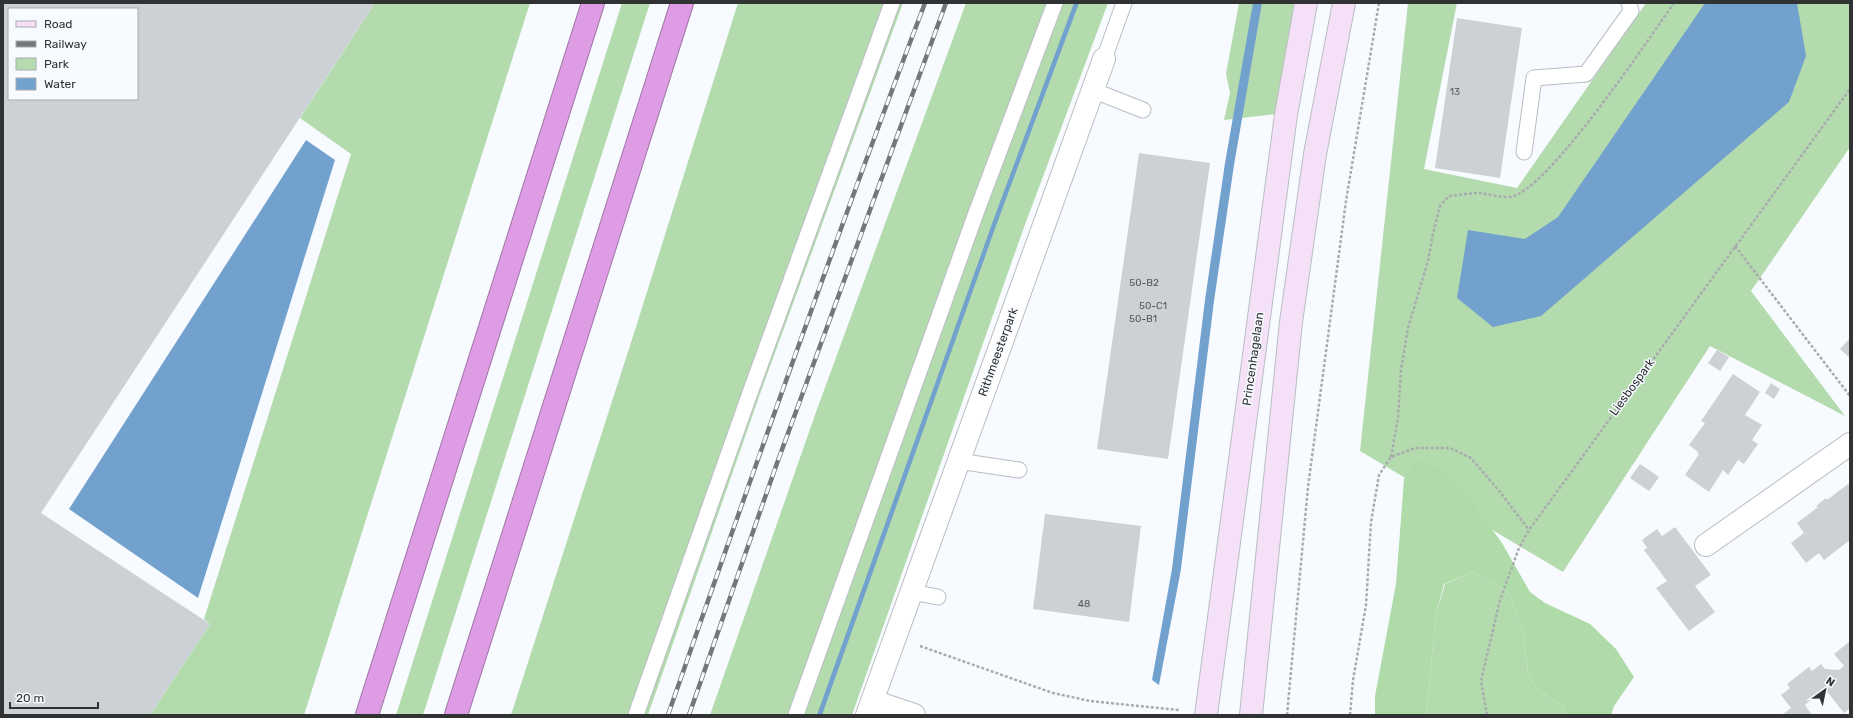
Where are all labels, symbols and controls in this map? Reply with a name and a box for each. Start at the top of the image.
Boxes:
legend [8,8,138,100]
text: Road [44,17,72,31]
text: Railway [44,37,87,51]
text: Park [44,57,70,71]
text: Water [44,77,76,91]
house number: 13 [1450,86,1460,98]
house number: 50-B2 [1129,277,1159,289]
house number: 50-C1 [1139,300,1167,312]
street label: Rithmeesterpark [975,305,1021,398]
street label: Princenhagelaan [1240,311,1266,407]
house number: 50-B1 [1129,313,1157,325]
street label: Liesbospark [1607,355,1658,418]
house number: 48 [1078,598,1090,610]
north arrow [1805,670,1845,710]
text: N [1823,674,1837,690]
scale bar [10,684,98,710]
text: 20 m [16,691,44,705]

